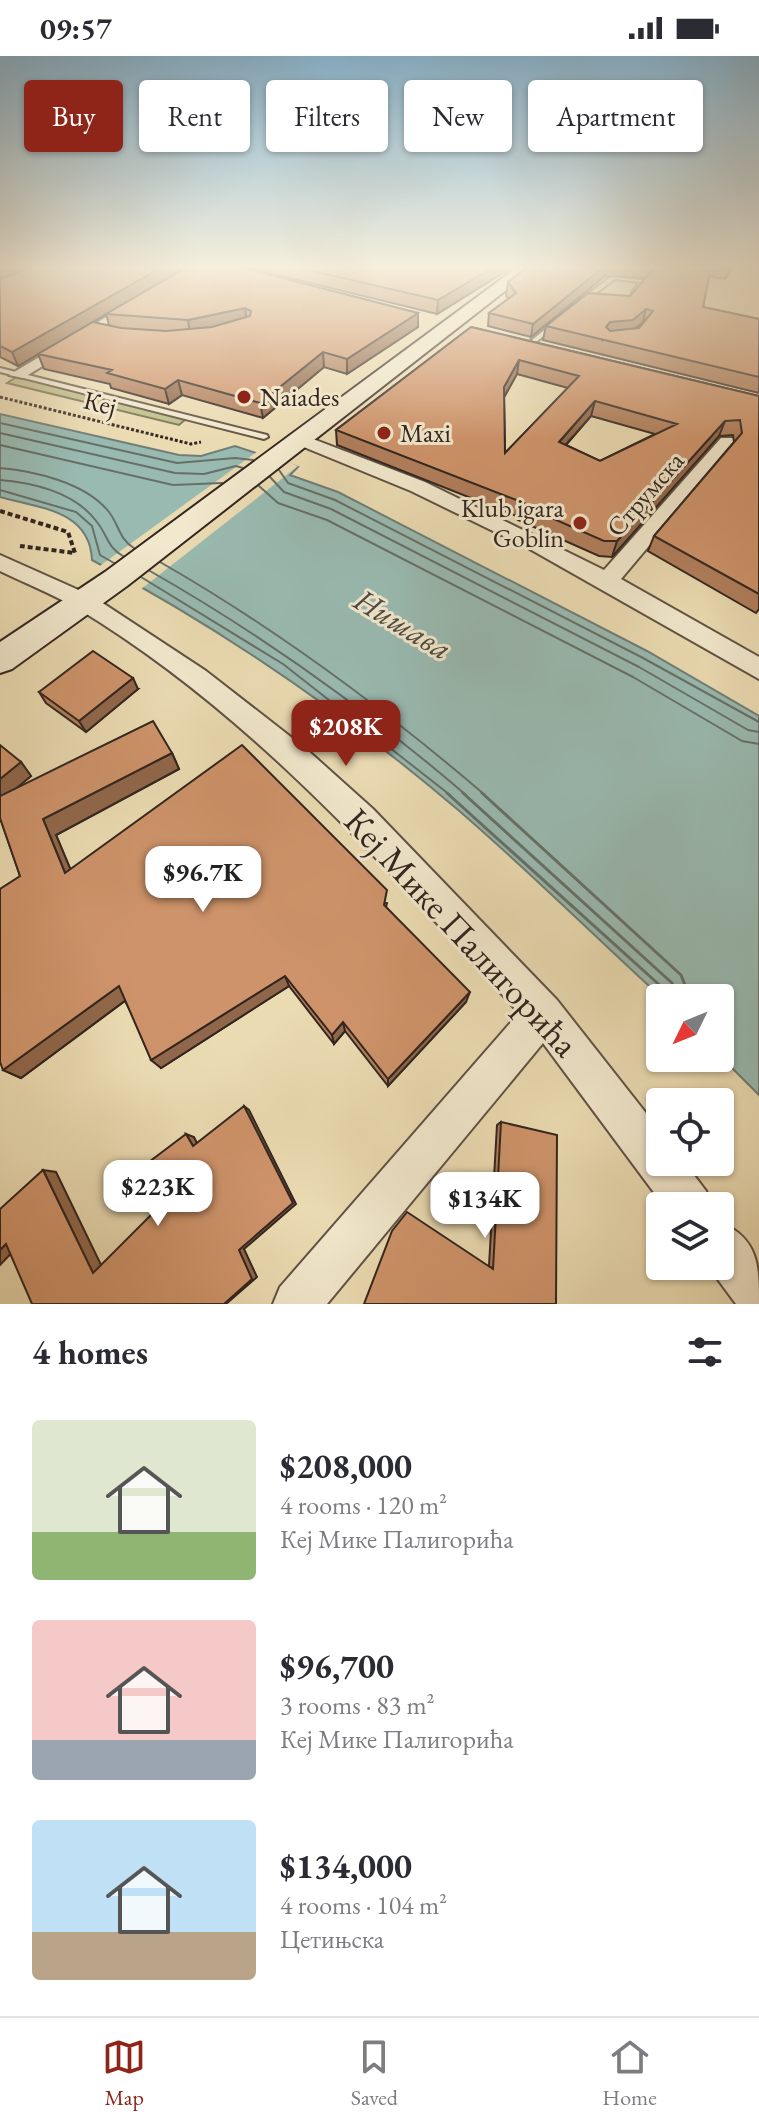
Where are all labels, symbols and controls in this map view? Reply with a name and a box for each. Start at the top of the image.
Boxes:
text: 09:57 [40,9,112,48]
chip: Buy [24,80,123,152]
chip: Rent [139,80,250,152]
chip: Filters [266,80,388,152]
chip: New [404,80,512,152]
chip: Apartment [528,80,703,152]
place label: Naiades [260,380,339,414]
street label: Кеј [80,383,120,423]
marker: Naiades [235,388,253,406]
place label: Maxi [400,416,451,450]
marker: Maxi [375,424,393,442]
street label: Струмска [599,444,692,544]
place label: Klub igara Goblin [461,491,565,555]
marker: Klub igara Goblin [571,514,589,532]
water label: Нишава [346,578,460,669]
pin: $208K [290,700,402,768]
text: $208K [309,709,383,743]
street label: Кеј Мике Палигорића [334,798,590,1067]
pin: $96.7K [138,846,268,914]
text: $96.7K [163,855,243,889]
north arrow [646,984,734,1072]
map controls [646,984,734,1280]
button: locate [646,1088,734,1176]
pin: $223K [102,1160,214,1228]
text: $223K [121,1169,195,1203]
pin: $134K [429,1172,541,1240]
text: $134K [448,1181,522,1215]
button: layers [646,1192,734,1280]
text: 4 homes [32,1330,148,1374]
icon: filters [683,1330,727,1374]
text: $208,000 [280,1444,412,1488]
icon: home [96,1452,192,1548]
text: 4 rooms · 120 m² [280,1488,447,1522]
text: Кеј Мике Палигорића [280,1522,514,1556]
text: $96,700 [280,1644,394,1688]
icon: home [96,1652,192,1748]
text: 3 rooms · 83 m² [280,1688,435,1722]
text: Кеј Мике Палигорића [280,1722,514,1756]
text: $134,000 [280,1844,412,1888]
icon: home [96,1852,192,1948]
text: 4 rooms · 104 m² [280,1888,447,1922]
text: Цетињска [280,1922,384,1956]
tab: Map [102,2035,146,2112]
tab: Saved [351,2035,398,2112]
tab: Home [602,2035,657,2112]

